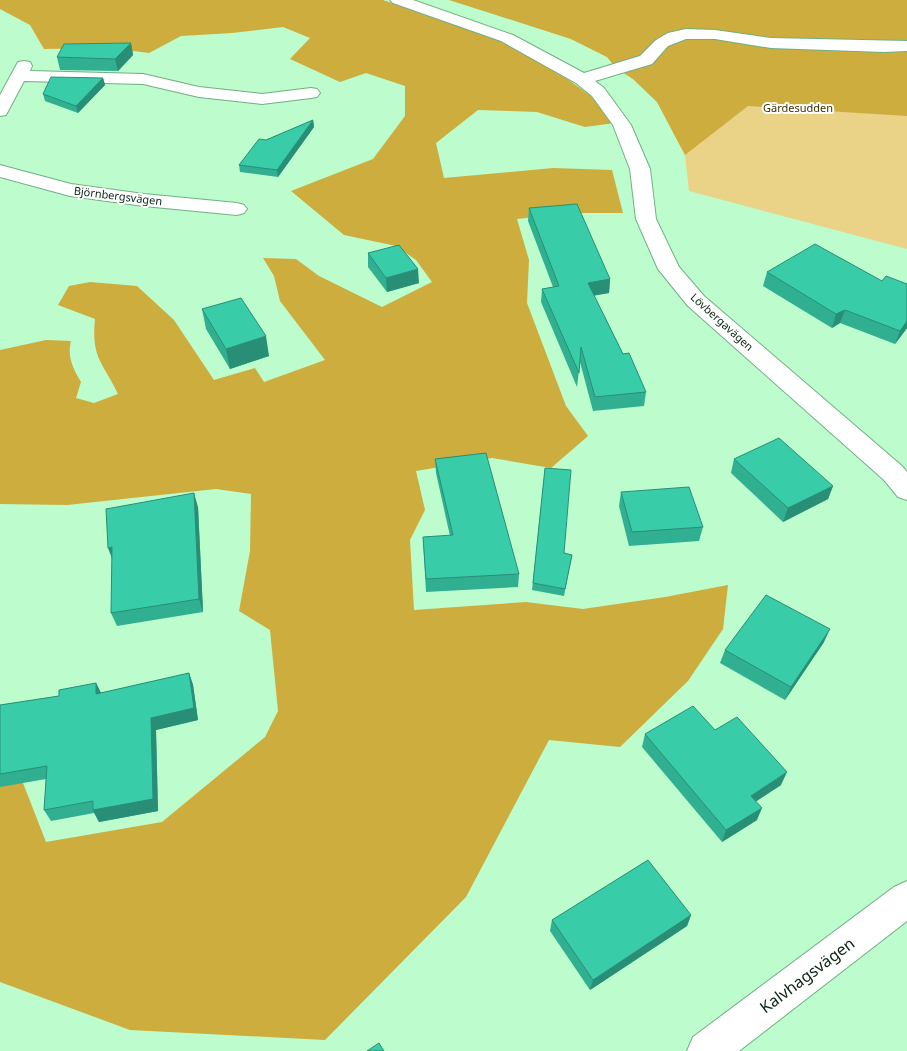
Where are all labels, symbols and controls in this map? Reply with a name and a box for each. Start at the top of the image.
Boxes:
park label: Gärdesudden [763,100,833,115]
street label: Björnbergsvägen [73,183,163,208]
street label: Lövbergavägen [688,289,757,354]
street label: Kalvhagsvägen [755,932,859,1018]

